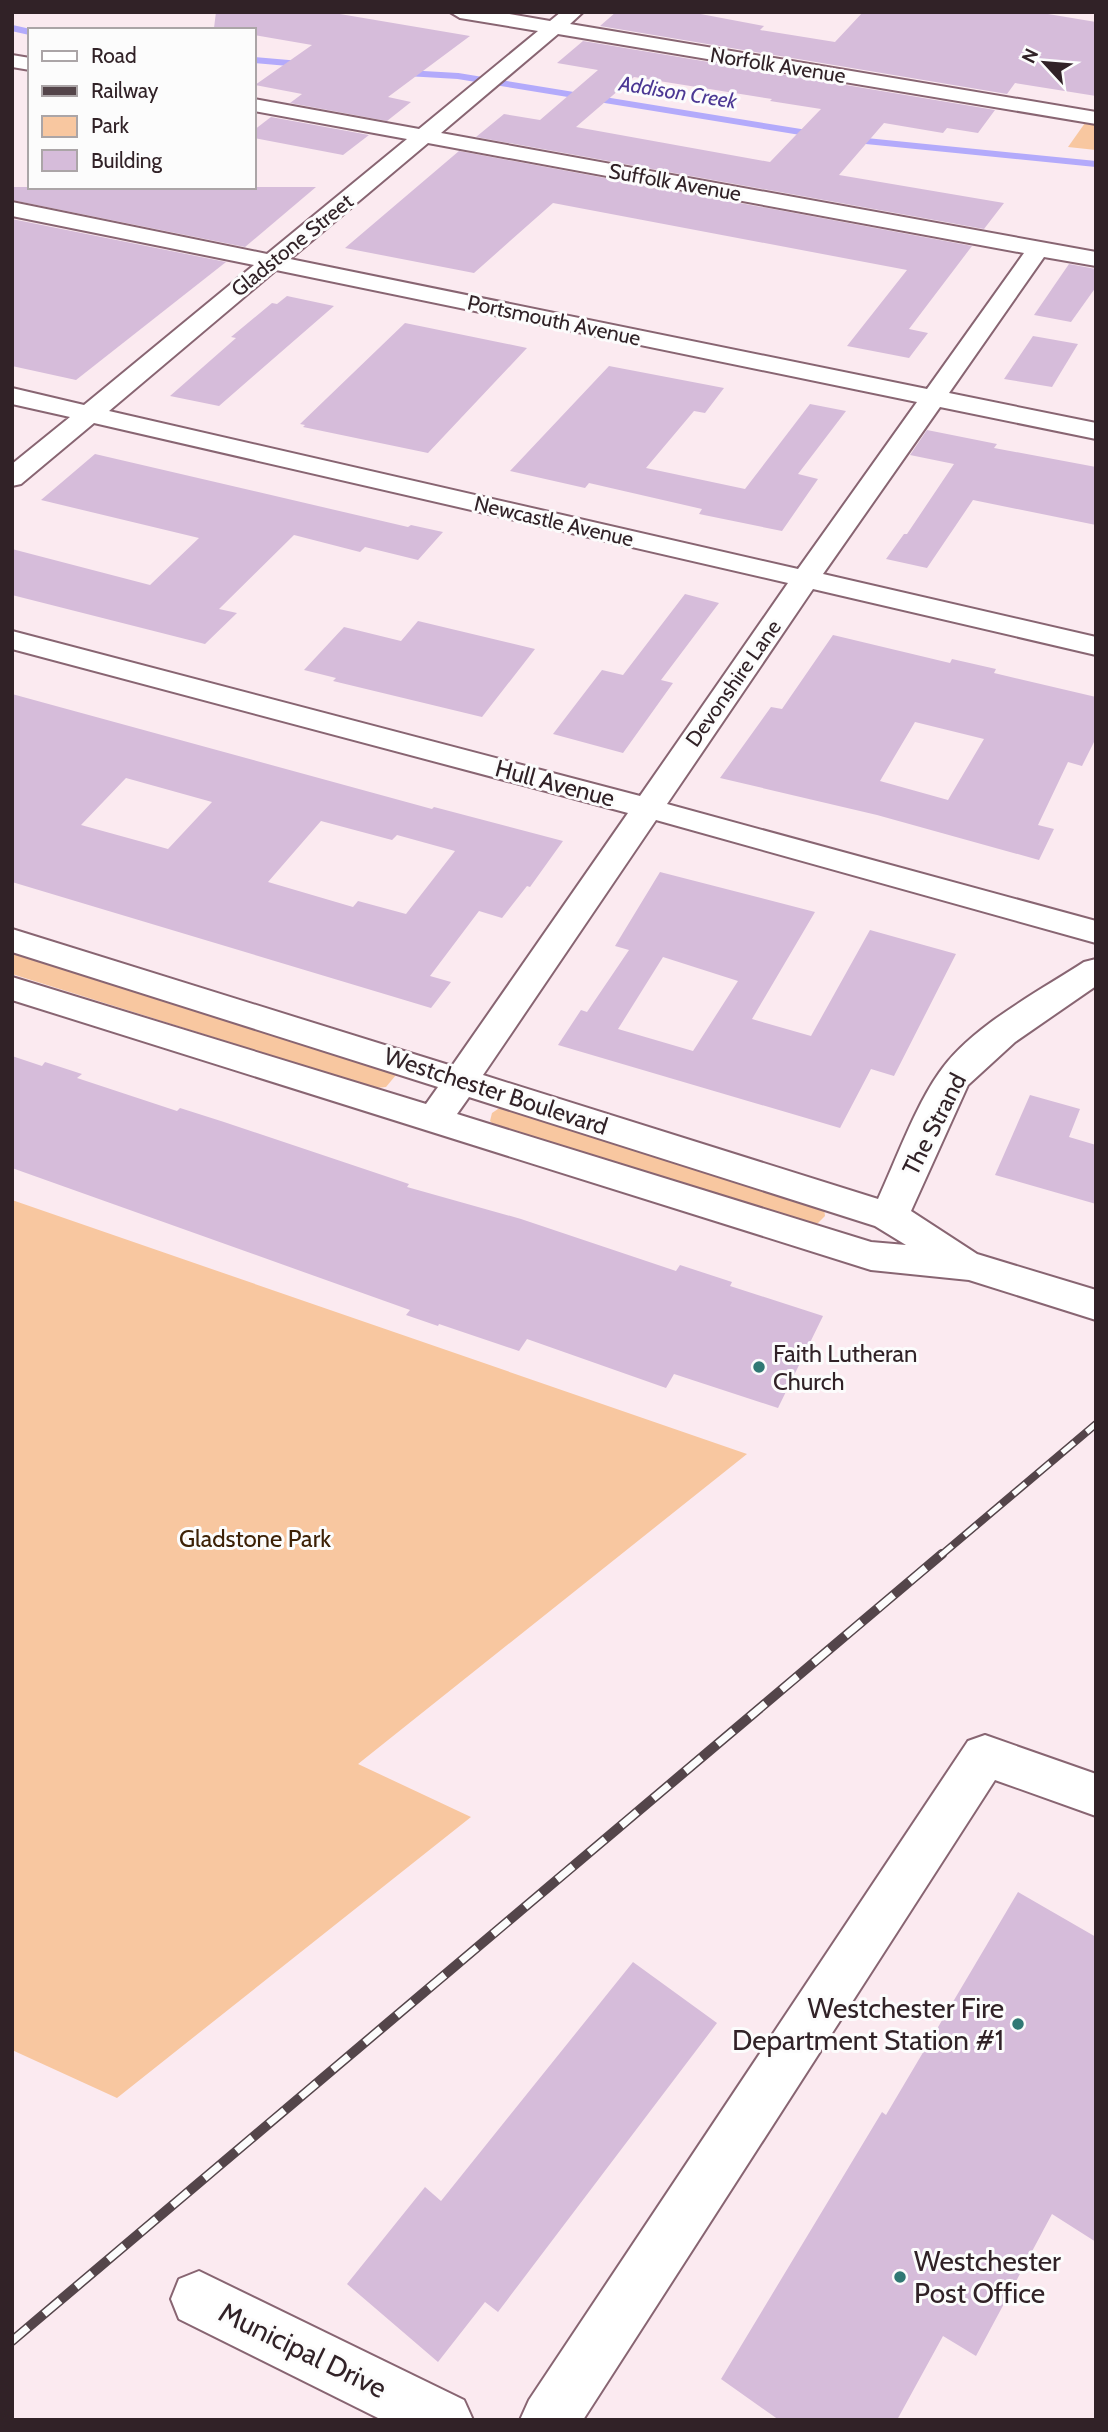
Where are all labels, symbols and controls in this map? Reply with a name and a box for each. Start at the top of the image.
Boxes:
legend [28,28,256,189]
north arrow [1010,28,1080,98]
street label: Norfolk Avenue [709,42,848,88]
text: Road [91,43,137,68]
text: N [1017,45,1043,67]
water label: Addison Creek [617,70,739,114]
text: Railway [91,78,159,103]
text: Park [91,113,129,138]
text: Building [91,148,163,173]
street label: Suffolk Avenue [607,158,743,206]
street label: Gladstone Street [226,188,358,302]
street label: Portsmouth Avenue [465,289,643,351]
street label: Newcastle Avenue [472,491,636,552]
street label: Devonshire Lane [680,615,786,751]
street label: Hull Avenue [492,753,618,813]
street label: Westchester Boulevard [381,1041,611,1141]
street label: The Strand [896,1068,972,1180]
place label: Faith Lutheran Church [773,1339,917,1396]
marker: Faith Lutheran Church [751,1359,767,1375]
park label: Gladstone Park [179,1524,331,1553]
place label: Westchester Fire Department Station #1 [732,1991,1004,2057]
marker: Westchester Fire Department Station #1 [1010,2016,1026,2032]
place label: Westchester Post Office [914,2244,1061,2310]
marker: Westchester Post Office [892,2269,908,2285]
street label: Municipal Drive [214,2295,392,2405]

